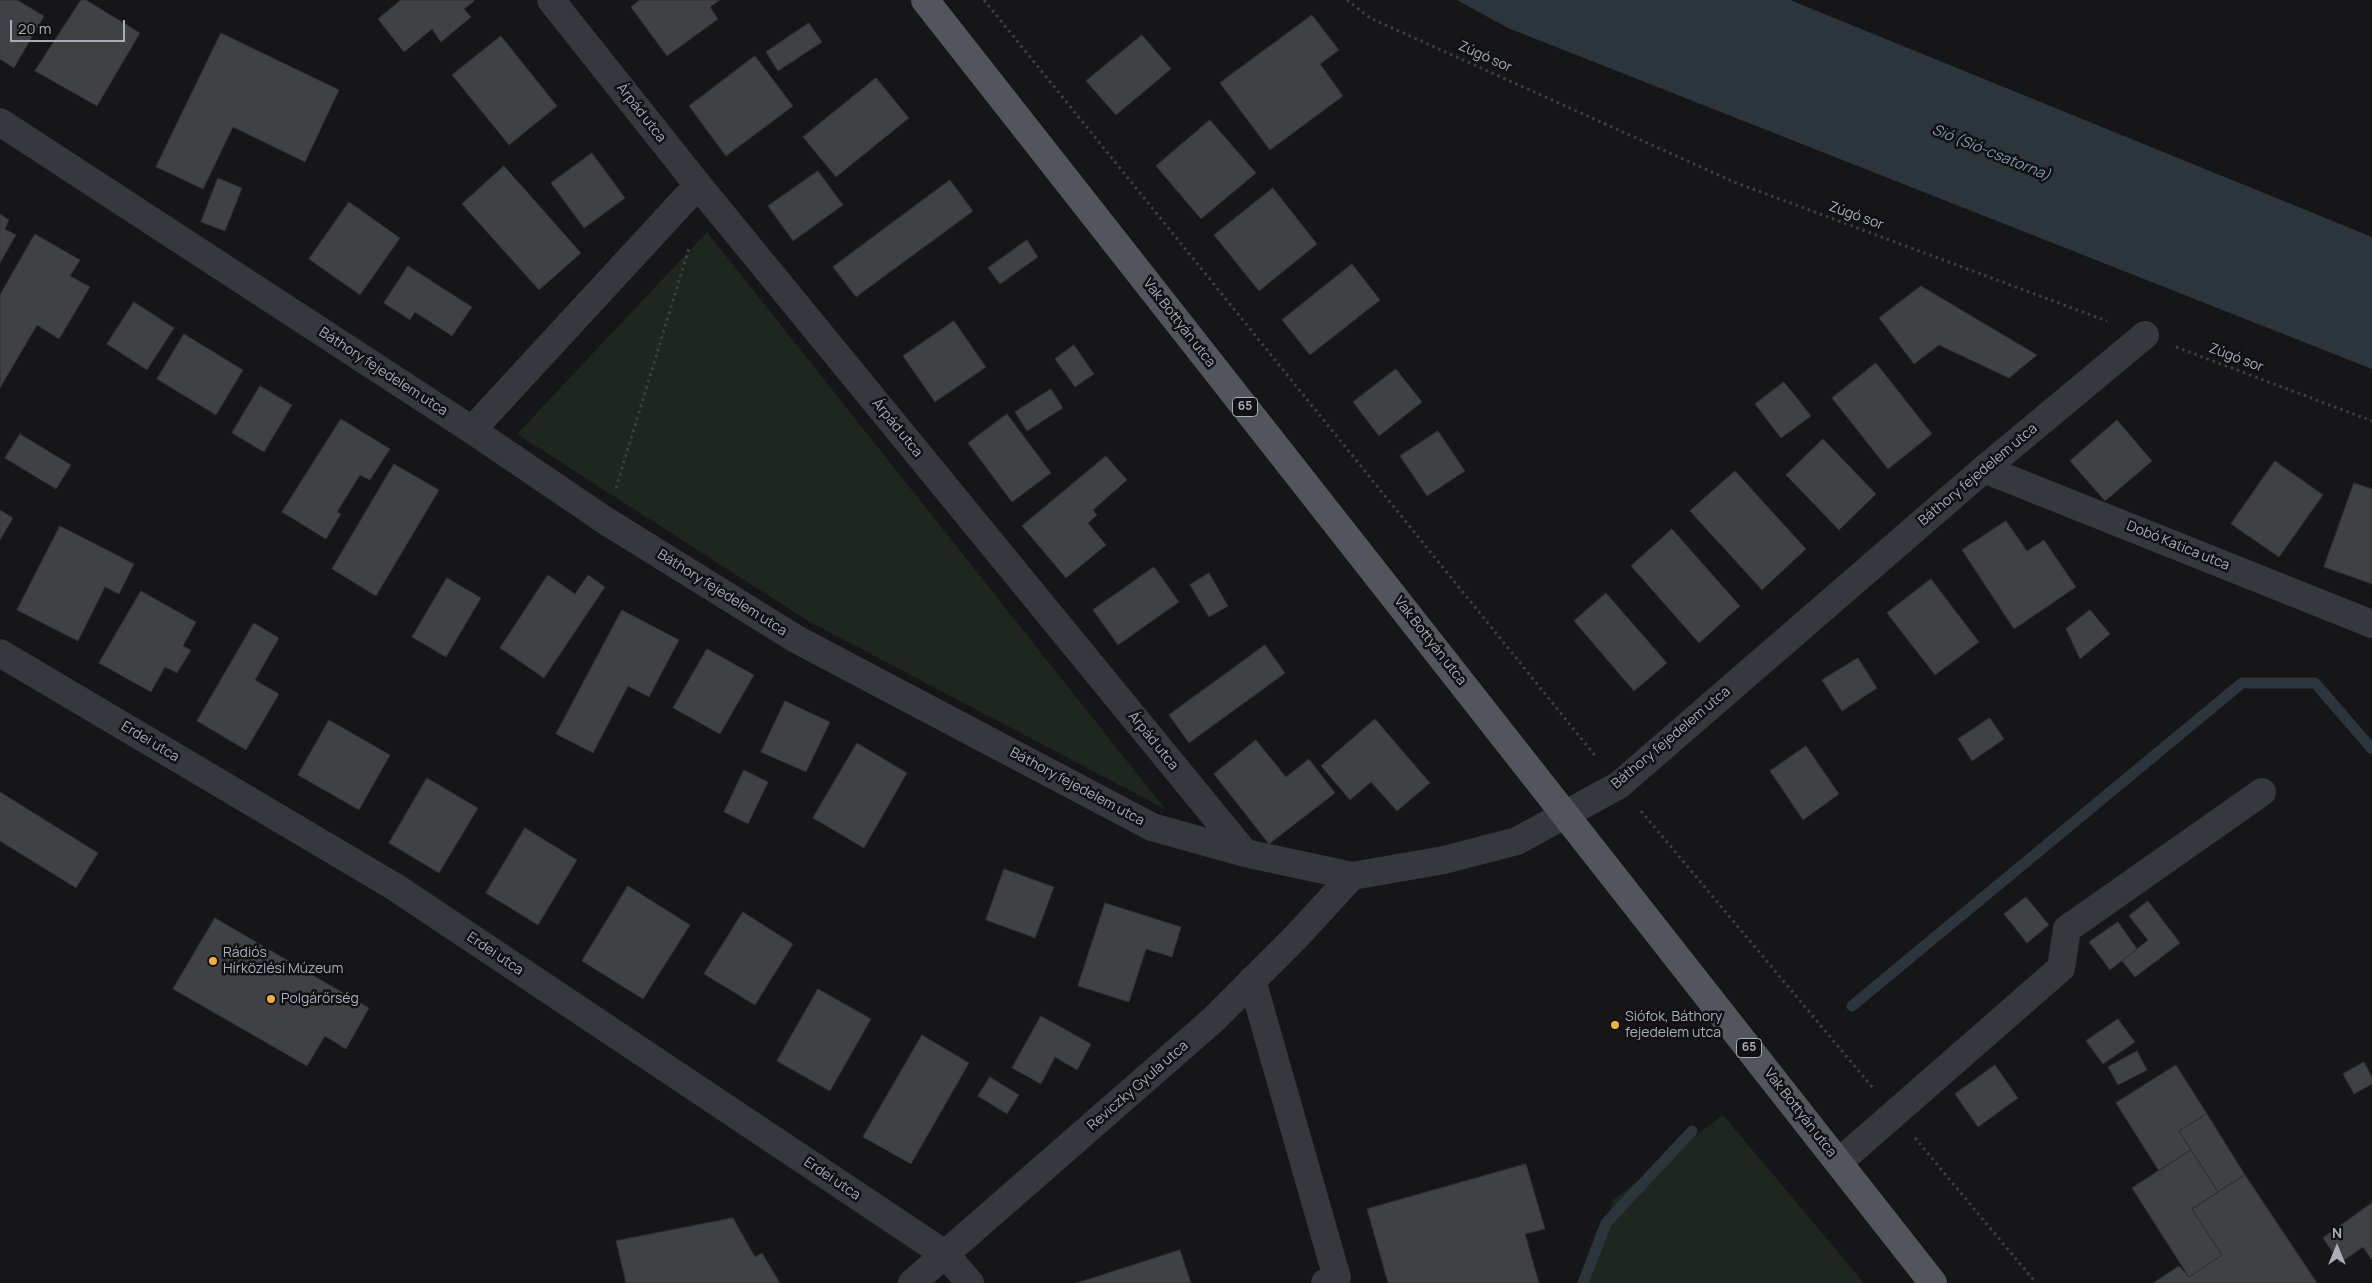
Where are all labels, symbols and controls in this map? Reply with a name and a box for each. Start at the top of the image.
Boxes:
scale bar [12,10,128,42]
text: 20 m [18,18,51,39]
street label: Zúgó sor [1456,38,1514,76]
street label: Árpád utca [613,80,669,146]
water label: Sió (Sió-csatorna) [1929,121,2053,185]
street label: Zúgó sor [1826,198,1886,234]
street label: Vak Bottyán utca [1139,275,1219,371]
street label: Báthory fejedelem utca [316,324,450,420]
street label: Zúgó sor [2206,340,2266,376]
street label: Árpád utca [868,395,926,461]
road number: 65 [1232,398,1258,417]
street label: Báthory fejedelem utca [1915,420,2041,530]
street label: Dobó Katica utca [2124,518,2232,574]
street label: Báthory fejedelem utca [654,546,790,640]
street label: Vak Bottyán utca [1390,593,1470,689]
street label: Báthory fejedelem utca [1608,683,1734,793]
street label: Árpád utca [1124,708,1182,774]
street label: Erdei utca [118,718,182,766]
street label: Báthory fejedelem utca [1007,744,1147,830]
street label: Erdei utca [464,929,526,979]
place label: Rádiós Hírközlési Múzeum [223,945,343,978]
marker: Rádiós Hírközlési Múzeum [207,955,219,967]
place label: Polgárőrség [281,991,359,1007]
marker: Polgárőrség [265,993,277,1005]
place label: Siófok, Báthory fejedelem utca [1625,1009,1723,1042]
marker: Siófok, Báthory fejedelem utca [1609,1019,1621,1031]
street label: Reviczky Gyula utca [1084,1038,1192,1134]
road number: 65 [1736,1038,1762,1058]
street label: Vak Bottyán utca [1760,1065,1840,1161]
street label: Erdei utca [801,1154,863,1204]
north arrow [2312,1223,2362,1273]
text: N [2332,1223,2342,1242]

